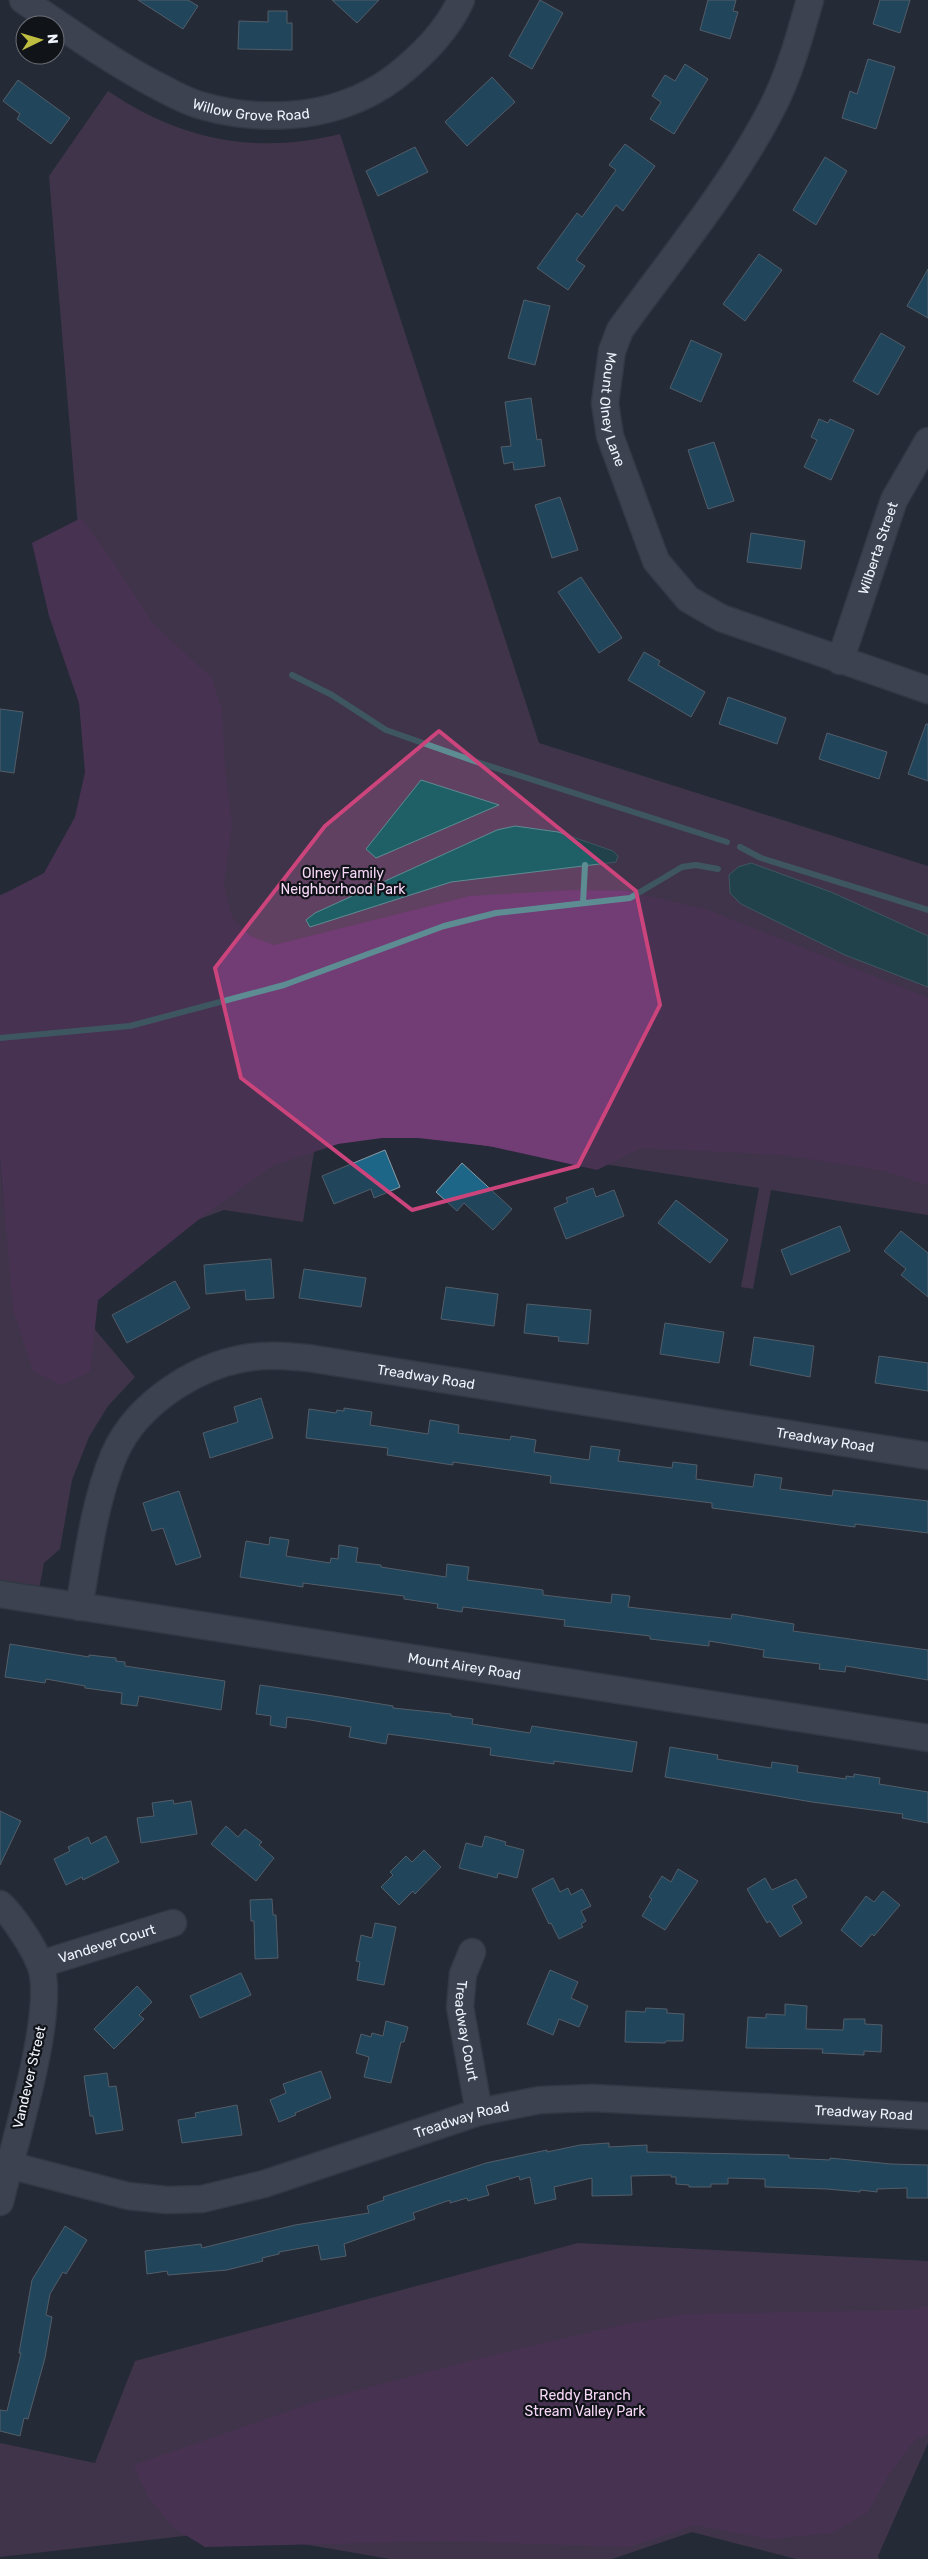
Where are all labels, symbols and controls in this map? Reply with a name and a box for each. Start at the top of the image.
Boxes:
north arrow [15,15,65,65]
text: N [44,33,61,45]
street label: Willow Grove Road [190,95,311,125]
street label: Mount Olney Lane [596,351,629,469]
street label: Wilberta Street [855,499,902,597]
park label: Olney Family Neighborhood Park [280,865,406,898]
street label: Treadway Road [376,1361,476,1393]
street label: Treadway Road [775,1424,875,1456]
street label: Mount Airey Road [407,1649,522,1684]
street label: Vandever Court [56,1921,158,1967]
street label: Treadway Court [451,1979,481,2083]
street label: Vandever Street [9,2024,50,2130]
street label: Treadway Road [412,2098,511,2142]
street label: Treadway Road [814,2102,913,2124]
park label: Reddy Branch Stream Valley Park [525,2387,646,2420]

